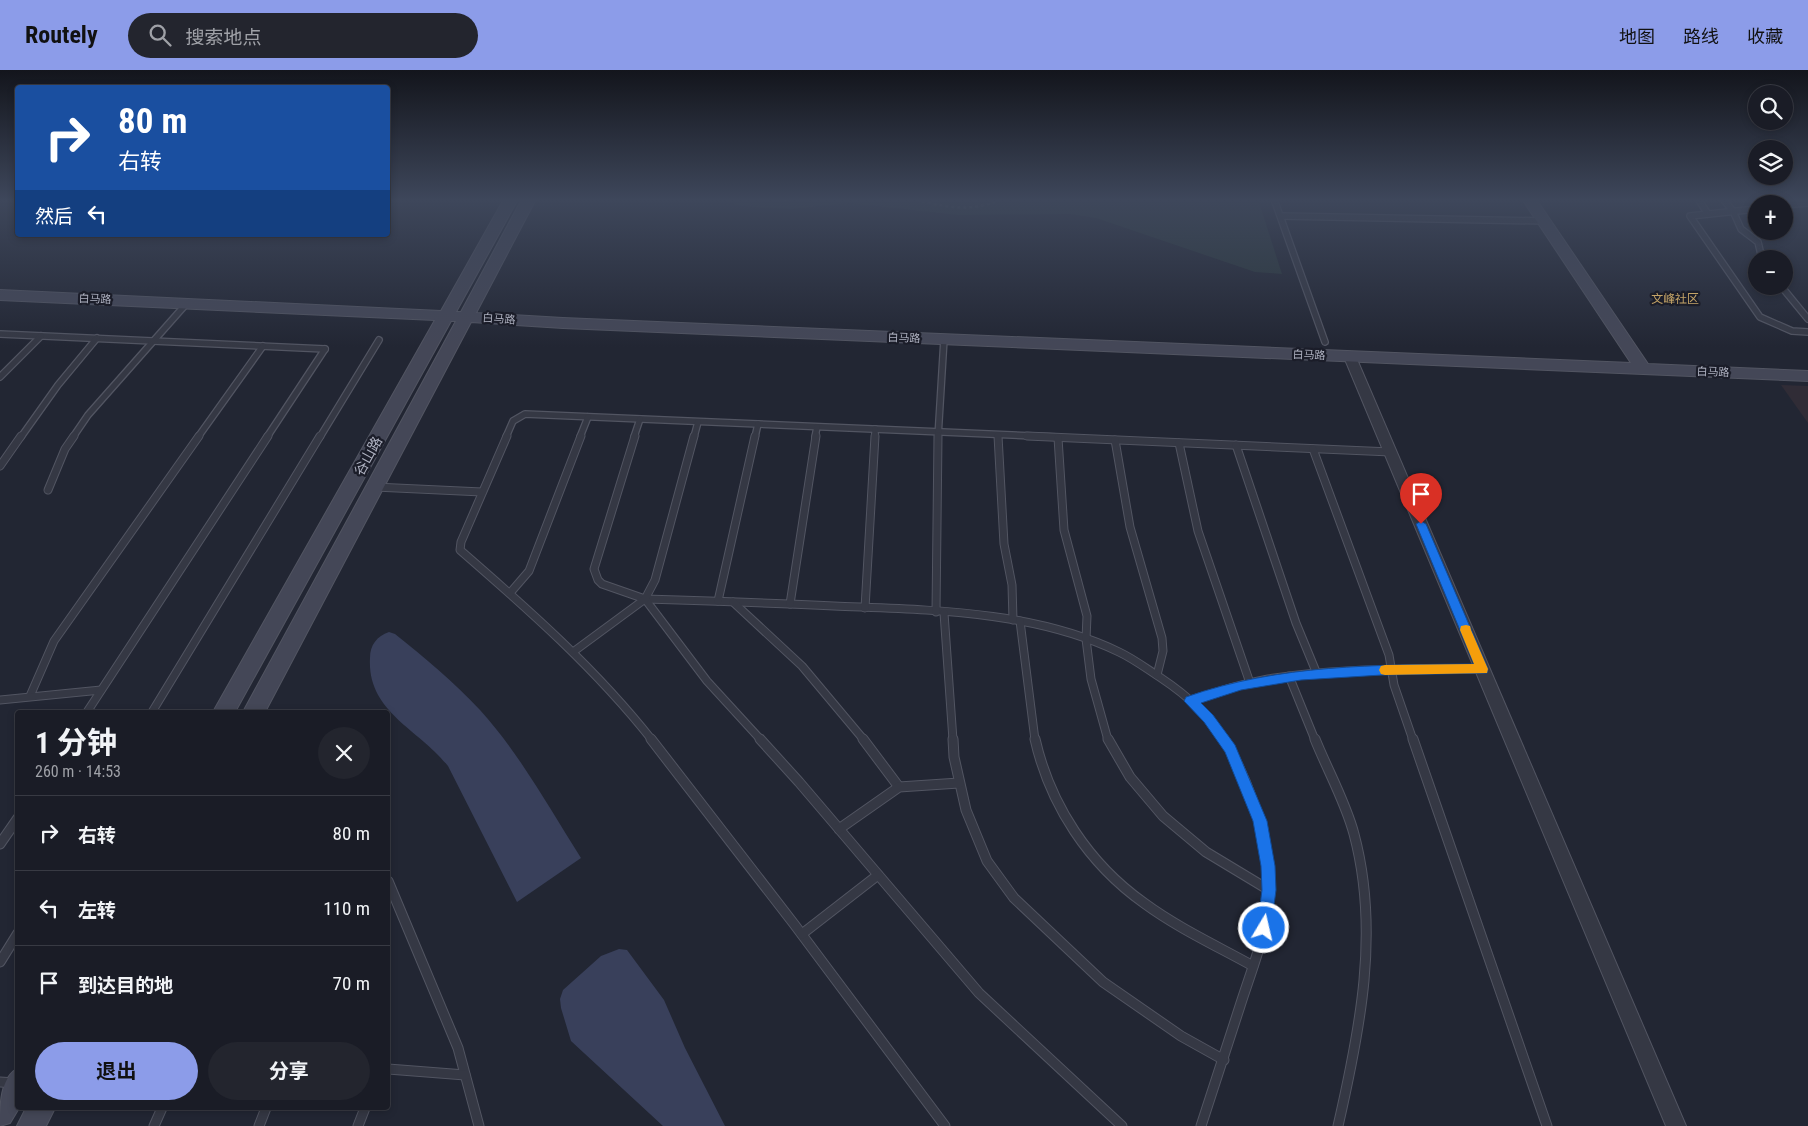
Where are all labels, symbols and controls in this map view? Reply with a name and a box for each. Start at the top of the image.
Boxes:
search box [128,13,478,58]
text: Routely [25,21,98,49]
icon: search [146,21,174,49]
text: 搜索地点 [186,26,262,49]
text: 地图 [1619,26,1655,47]
text: 路线 [1683,26,1719,47]
text: 收藏 [1747,26,1783,47]
map controls [1748,85,1793,295]
button: search [1748,85,1793,130]
text: 80 m [118,101,187,142]
icon: right [35,105,100,170]
button: layers [1748,140,1793,185]
text: 右转 [118,149,162,174]
button: + [1748,195,1793,240]
icon: left [83,200,111,228]
text: 然后 [35,205,73,228]
button: − [1748,250,1793,295]
street label: 白马路 [78,292,112,306]
district label: 文峰社区 [1651,292,1699,306]
street label: 白马路 [482,311,516,327]
street label: 白马路 [887,331,921,345]
street label: 白马路 [1292,348,1326,362]
street label: 白马路 [1696,365,1730,379]
street label: 谷山路 [351,434,385,478]
pin [1400,473,1442,524]
icon: arrive [1407,480,1435,508]
text: 1 分钟 [35,725,117,760]
button: close [318,727,370,779]
text: 260 m · 14:53 [35,762,121,781]
icon: right [35,819,63,847]
text: 80 m [333,822,370,845]
text: 右转 [78,824,116,847]
icon: left [35,894,63,922]
text: 110 m [323,897,370,920]
text: 左转 [78,899,116,922]
position arrow [1237,901,1289,953]
icon: arrive [35,969,63,997]
text: 70 m [333,972,370,995]
text: 到达目的地 [78,974,173,997]
button: 退出 [35,1042,198,1100]
button: 分享 [208,1042,370,1100]

